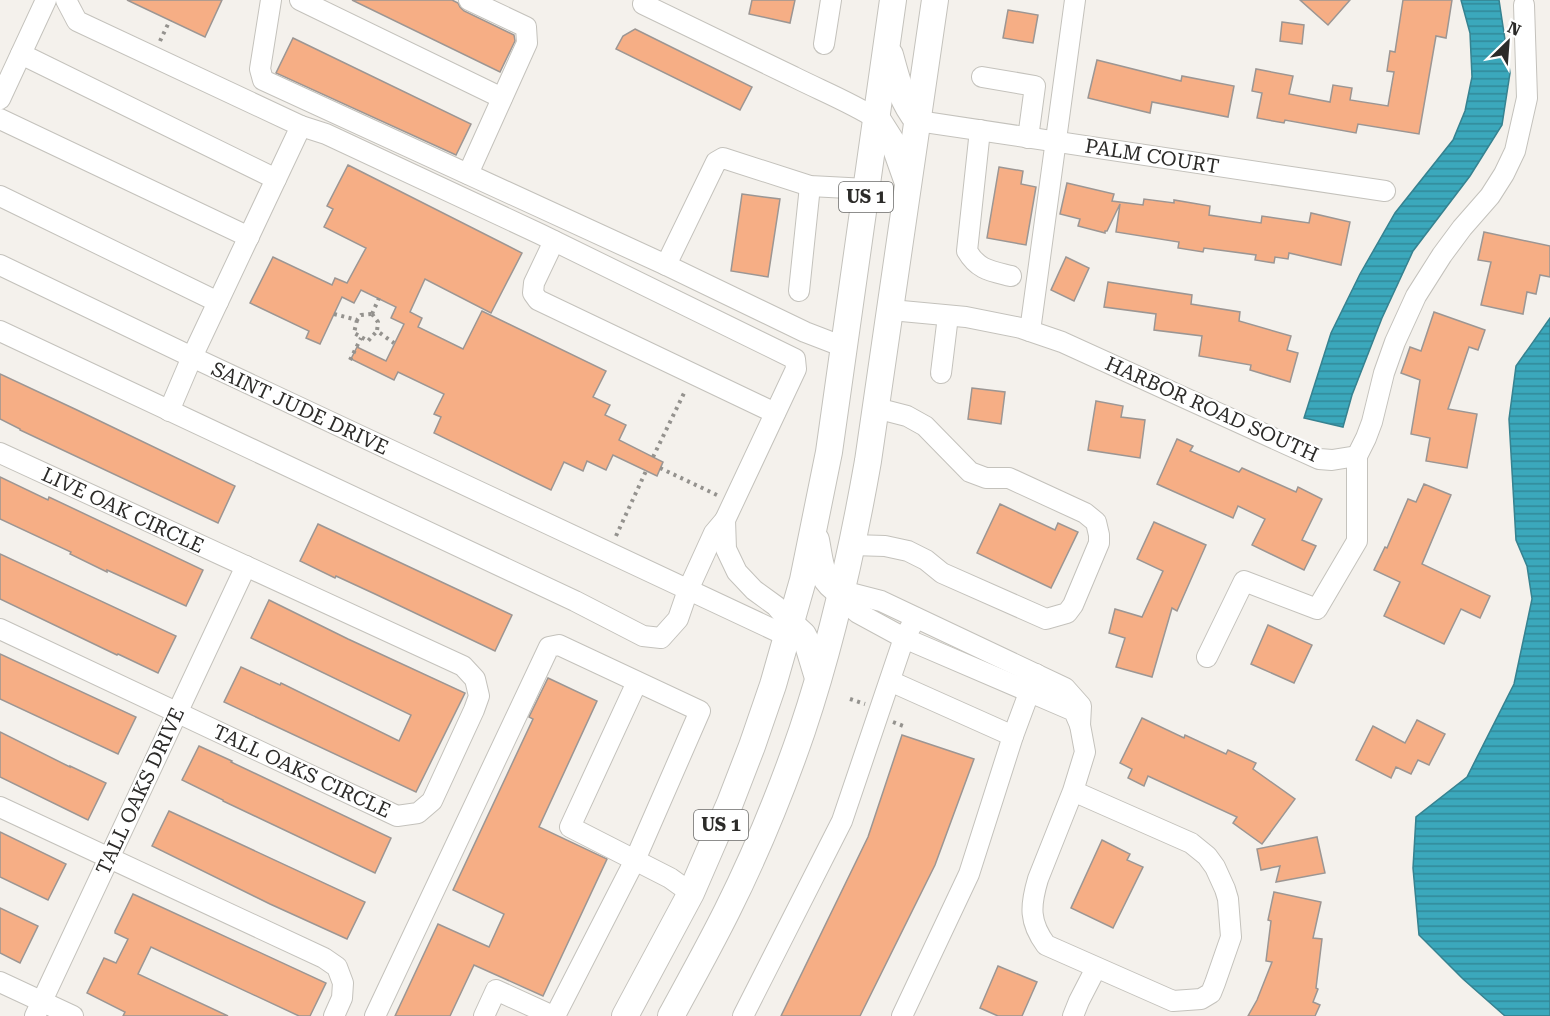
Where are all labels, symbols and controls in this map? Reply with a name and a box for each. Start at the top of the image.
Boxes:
north arrow [1478,12,1538,72]
text: N [1505,18,1524,40]
street label: PALM COURT [1083,134,1221,178]
road number: US 1 [839,182,893,212]
street label: HARBOR ROAD SOUTH [1102,351,1322,467]
street label: SAINT JUDE DRIVE [208,356,392,460]
street label: LIVE OAK CIRCLE [38,462,208,558]
street label: TALL OAKS DRIVE [91,704,189,878]
street label: TALL OAKS CIRCLE [209,719,395,823]
road number: US 1 [694,810,748,840]

